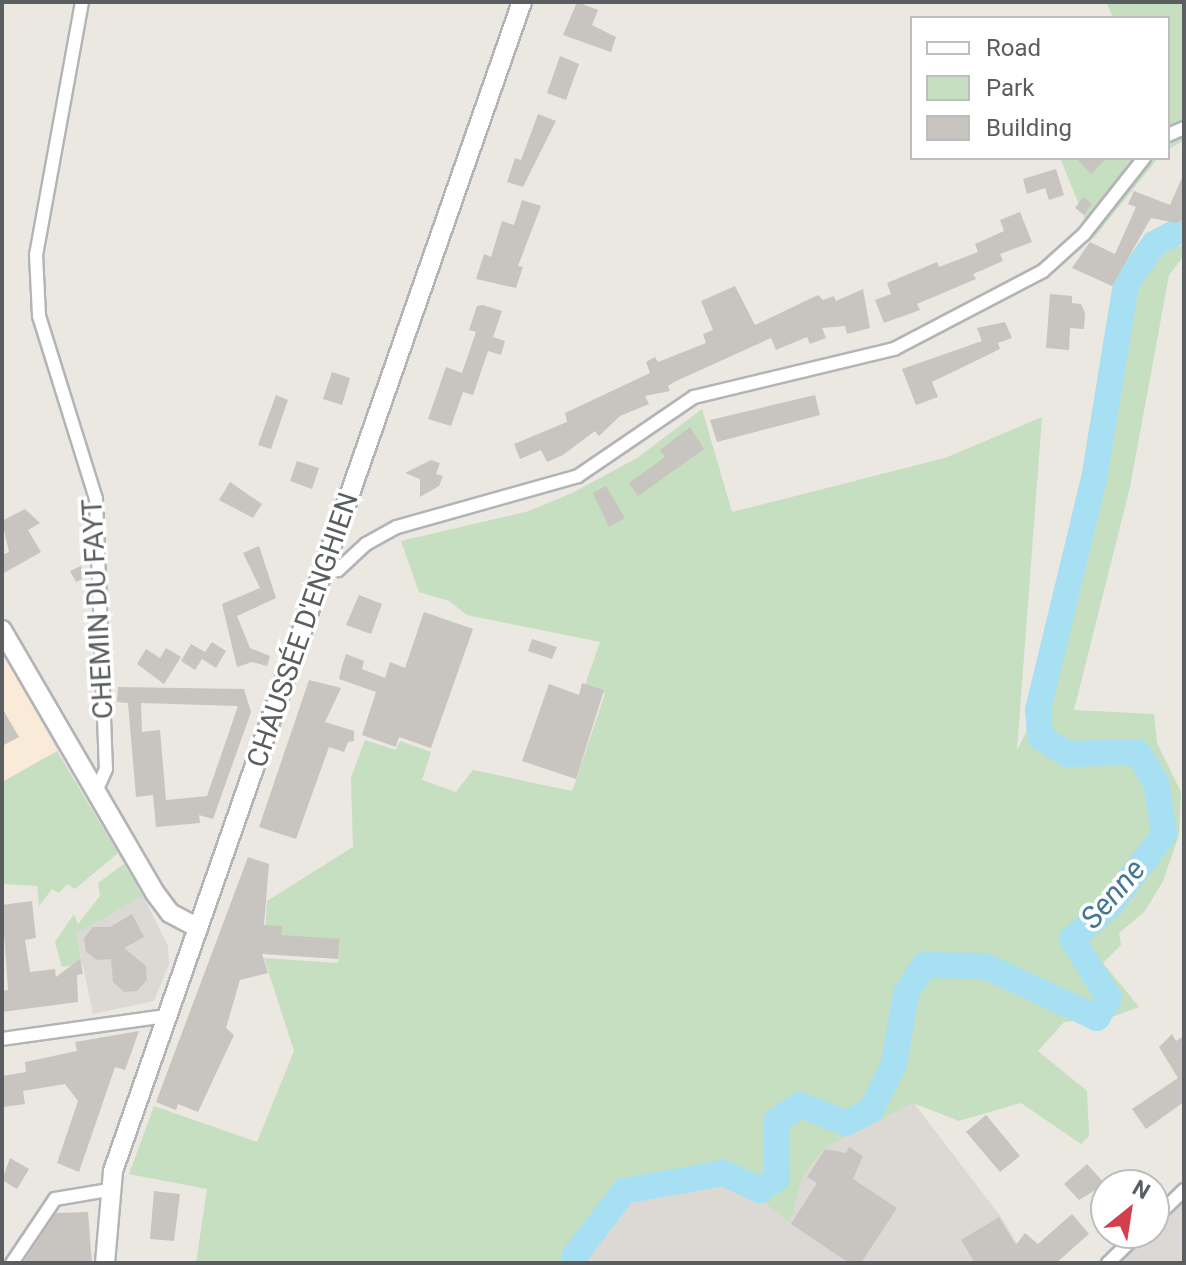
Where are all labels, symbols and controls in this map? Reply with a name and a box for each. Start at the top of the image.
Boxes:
legend [910,16,1170,160]
text: Road [986,34,1041,62]
text: Park [986,74,1034,102]
text: Building [986,114,1072,142]
street label: CHAUSSÉE D'ENGHIEN [240,488,366,772]
street label: CHEMIN DU FAYT [75,498,121,720]
water label: Senne [1073,852,1153,936]
north arrow [1090,1169,1170,1249]
text: N [1128,1175,1154,1204]

